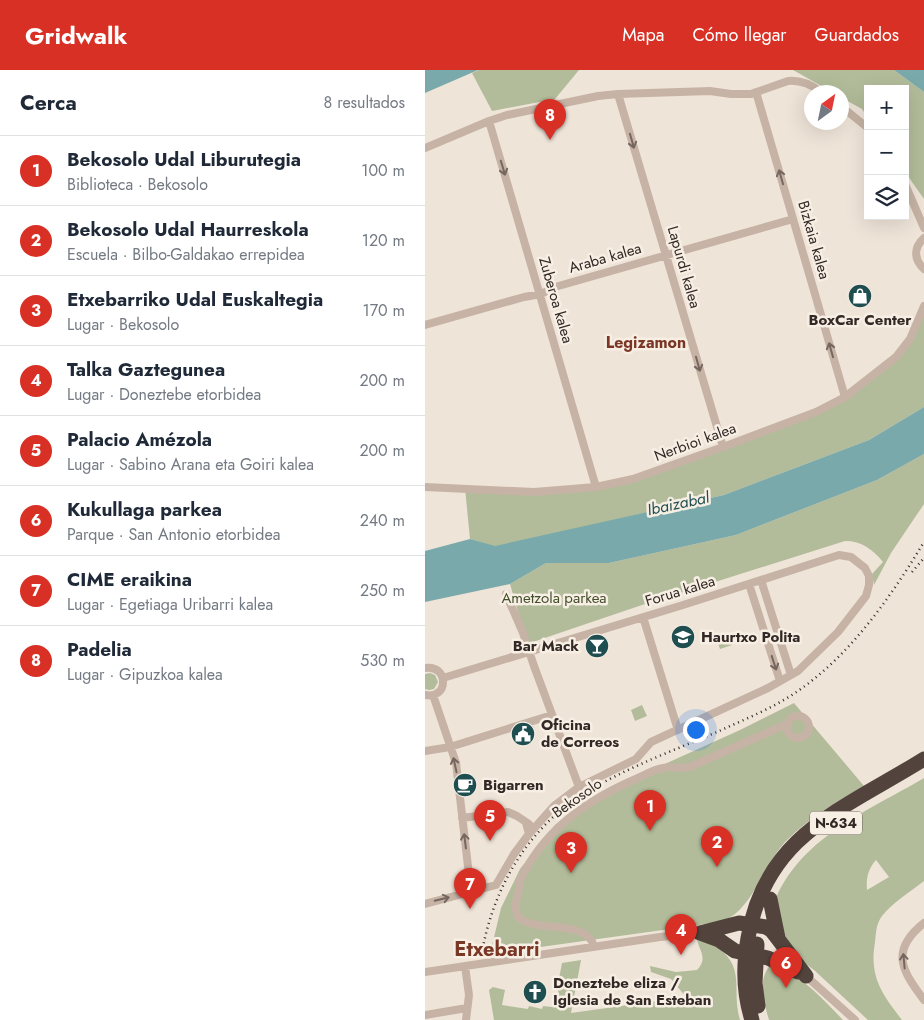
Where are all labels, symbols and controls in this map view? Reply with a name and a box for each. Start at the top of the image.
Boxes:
text: Gridwalk [25,18,127,53]
text: Mapa [622,22,664,48]
text: Cómo llegar [692,22,787,48]
text: Guardados [815,22,899,48]
north arrow [804,85,849,130]
map controls [864,85,909,220]
button: + [864,85,909,130]
text: Cerca [20,88,77,118]
text: 8 resultados [324,91,405,114]
pin: 8 [534,99,566,140]
button: − [864,130,909,175]
one-way arrow [628,132,638,148]
text: Bekosolo Udal Liburutegia [67,146,301,173]
text: 1 [32,159,40,182]
text: 100 m [361,159,405,182]
one-way arrow [498,159,508,175]
one-way arrow [775,170,785,186]
text: Biblioteca · Bekosolo [67,173,208,196]
button: layers [864,175,909,220]
street label: Bizkaia kalea [792,198,836,282]
text: Bekosolo Udal Haurreskola [67,216,309,243]
street label: Lapurdi kalea [662,223,706,311]
text: 2 [31,229,41,252]
text: 120 m [362,229,405,252]
street label: Araba kalea [566,237,644,279]
text: Escuela · Bilbo-Galdakao errepidea [67,243,305,266]
street label: Zuberoa kalea [533,254,579,346]
shop icon: BoxCar Center [847,283,873,309]
text: Etxebarriko Udal Euskaltegia [67,286,323,313]
text: 3 [31,299,41,322]
text: 170 m [363,299,405,322]
place label: BoxCar Center [808,309,912,331]
text: Lugar · Bekosolo [67,313,179,336]
district label: Legizamon [606,331,686,354]
one-way arrow [826,342,836,358]
one-way arrow [693,355,703,371]
text: Talka Gaztegunea [67,356,225,383]
text: 4 [30,369,42,392]
text: 200 m [359,369,405,392]
text: Lugar · Doneztebe etorbidea [67,383,261,406]
street label: Nerbioi kalea [651,417,739,467]
text: Palacio Amézola [67,426,212,453]
text: 5 [31,439,41,462]
text: 200 m [359,439,405,462]
text: Lugar · Sabino Arana eta Goiri kalea [67,453,314,476]
water label: Ibaizabal [645,485,713,521]
text: Kukullaga parkea [67,496,222,523]
text: 6 [31,509,41,532]
text: 240 m [360,509,405,532]
text: Parque · San Antonio etorbidea [67,523,280,546]
text: CIME eraikina [67,566,192,593]
street label: Forua kalea [642,570,718,612]
text: 7 [31,579,41,602]
text: 250 m [360,579,405,602]
park label: Ametzola parkea [501,587,607,609]
text: Lugar · Egetiaga Uribarri kalea [67,593,273,616]
school or university icon: Haurtxo Polita [670,624,696,650]
place label: Haurtxo Polita [701,626,800,648]
bar icon: Bar Mack [584,633,610,659]
place label: Bar Mack [513,635,579,657]
text: Padelia [67,636,132,663]
text: 8 [31,649,41,672]
text: 530 m [360,649,405,672]
one-way arrow [770,655,780,671]
text: Lugar · Gipuzkoa kalea [67,663,223,686]
place label: Oficina de Correos [541,714,619,753]
your location [683,717,709,743]
public building icon: Oficina de Correos [510,721,536,747]
one-way arrow [450,757,459,773]
cafe icon: Bigarren [452,772,478,798]
street label: Bekosolo [548,773,606,823]
place label: Bigarren [483,774,544,796]
pin: 1 [634,790,666,831]
pin: 5 [474,800,506,841]
road number: N-634 [810,811,862,834]
pin: 2 [701,826,733,867]
pin: 3 [555,832,587,873]
one-way arrow [460,833,470,849]
pin: 7 [454,868,486,909]
one-way arrow [433,894,449,904]
pin: 4 [665,914,697,955]
district label: Etxebarri [454,935,540,964]
pin: 6 [770,947,802,988]
one-way arrow [899,953,909,969]
place label: Doneztebe eliza / Iglesia de San Esteban [553,972,711,1011]
church icon: Doneztebe eliza / Iglesia de San Esteban [522,979,548,1005]

